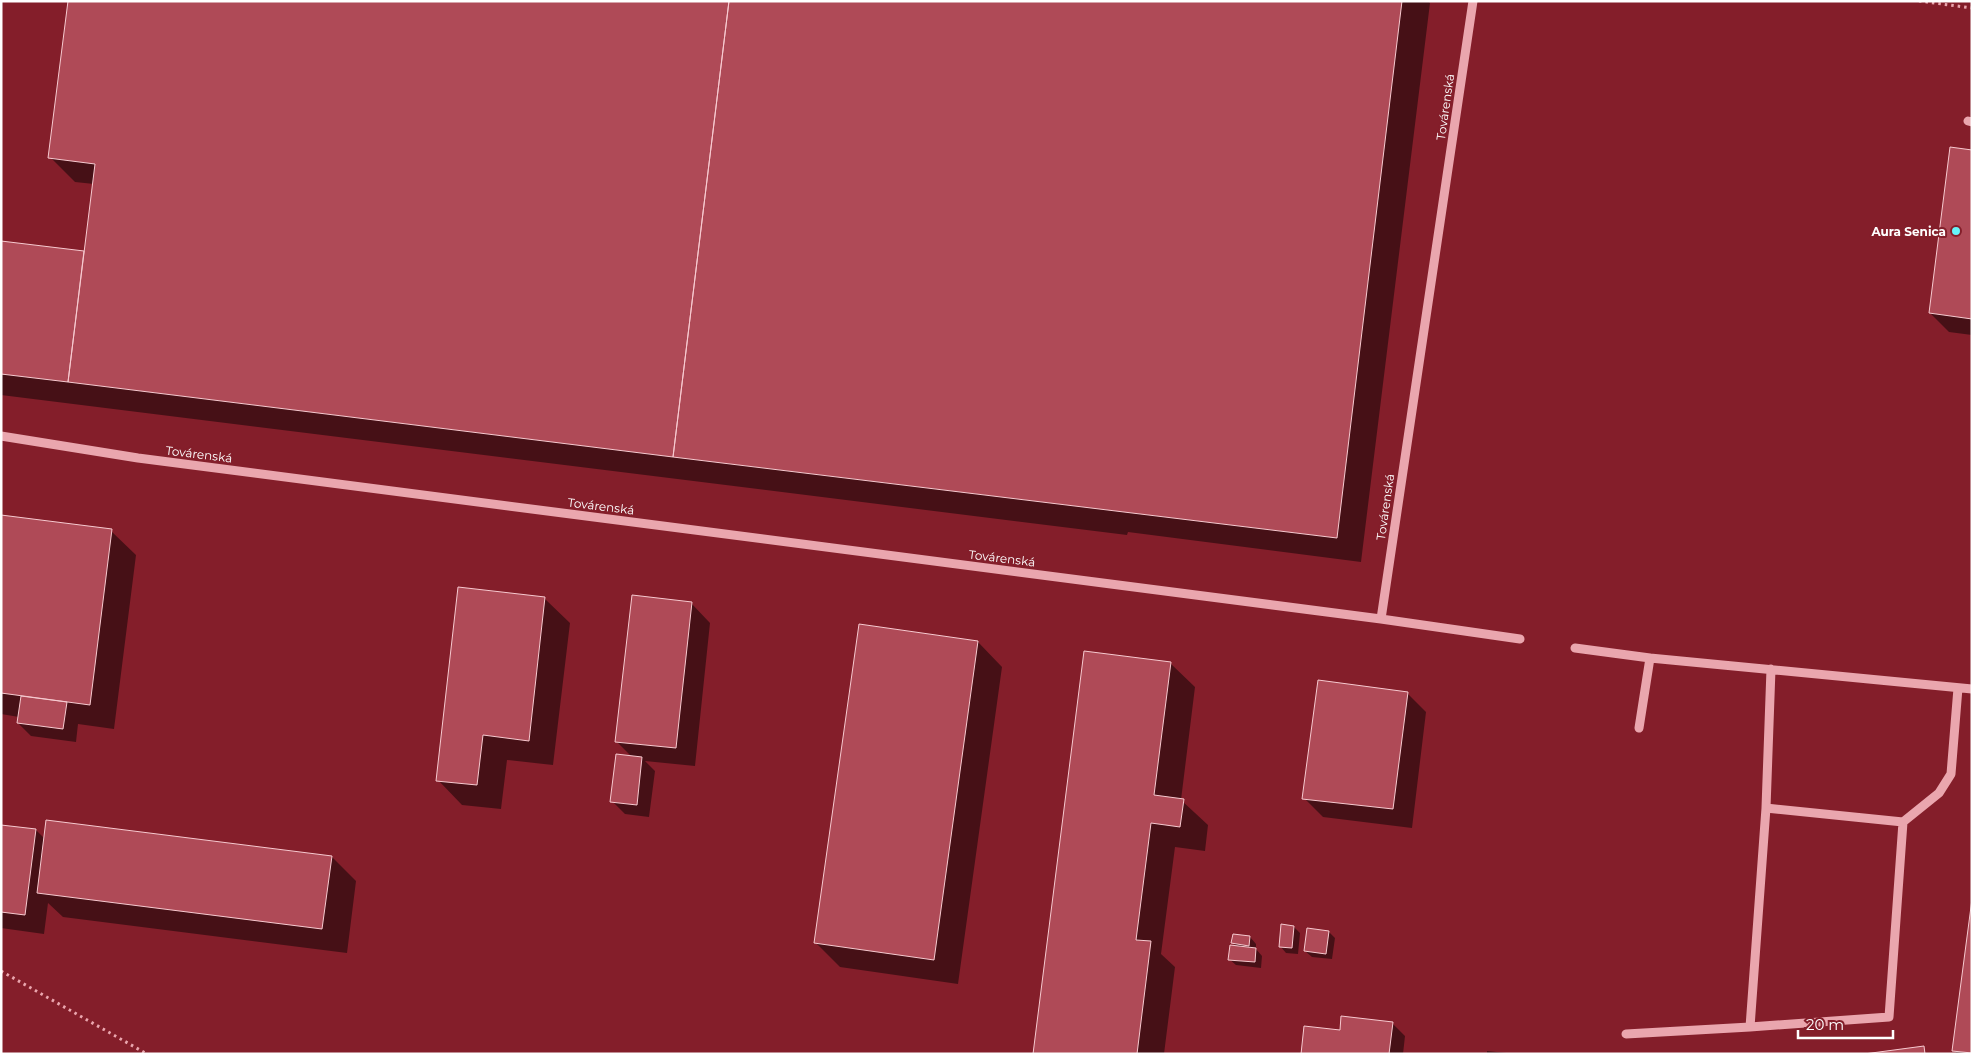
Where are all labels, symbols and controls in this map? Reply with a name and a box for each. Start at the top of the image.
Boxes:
street label: Továrenská [1433,73,1457,141]
place label: Aura Senica [1871,224,1946,239]
marker: Aura Senica [1950,225,1962,237]
street label: Továrenská [165,442,233,466]
street label: Továrenská [1373,473,1397,541]
street label: Továrenská [567,494,635,518]
street label: Továrenská [968,546,1036,570]
scale bar [1798,1008,1893,1040]
text: 20 m [1806,1015,1844,1034]

